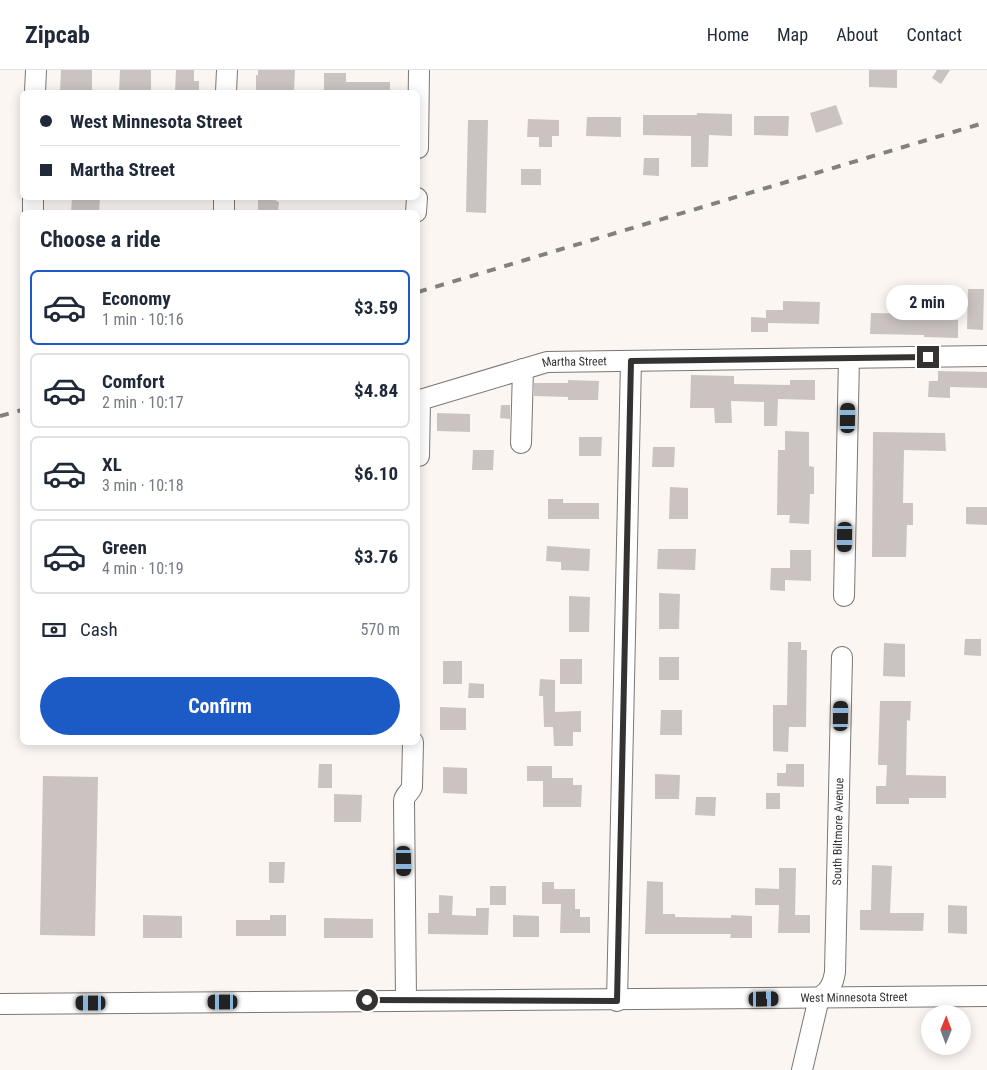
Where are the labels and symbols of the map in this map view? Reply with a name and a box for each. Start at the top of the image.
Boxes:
callout: 2 min [887,284,969,320]
route end [917,346,939,368]
street label: Martha Street [540,354,607,370]
car [840,403,855,433]
car [837,522,852,552]
car [833,701,848,731]
street label: South Biltmore Avenue [830,777,846,885]
car [396,846,411,876]
route start [356,989,378,1011]
street label: West Minnesota Street [800,990,908,1005]
car [748,991,779,1007]
car [208,995,238,1010]
car [76,996,106,1011]
north arrow [921,1005,971,1055]

